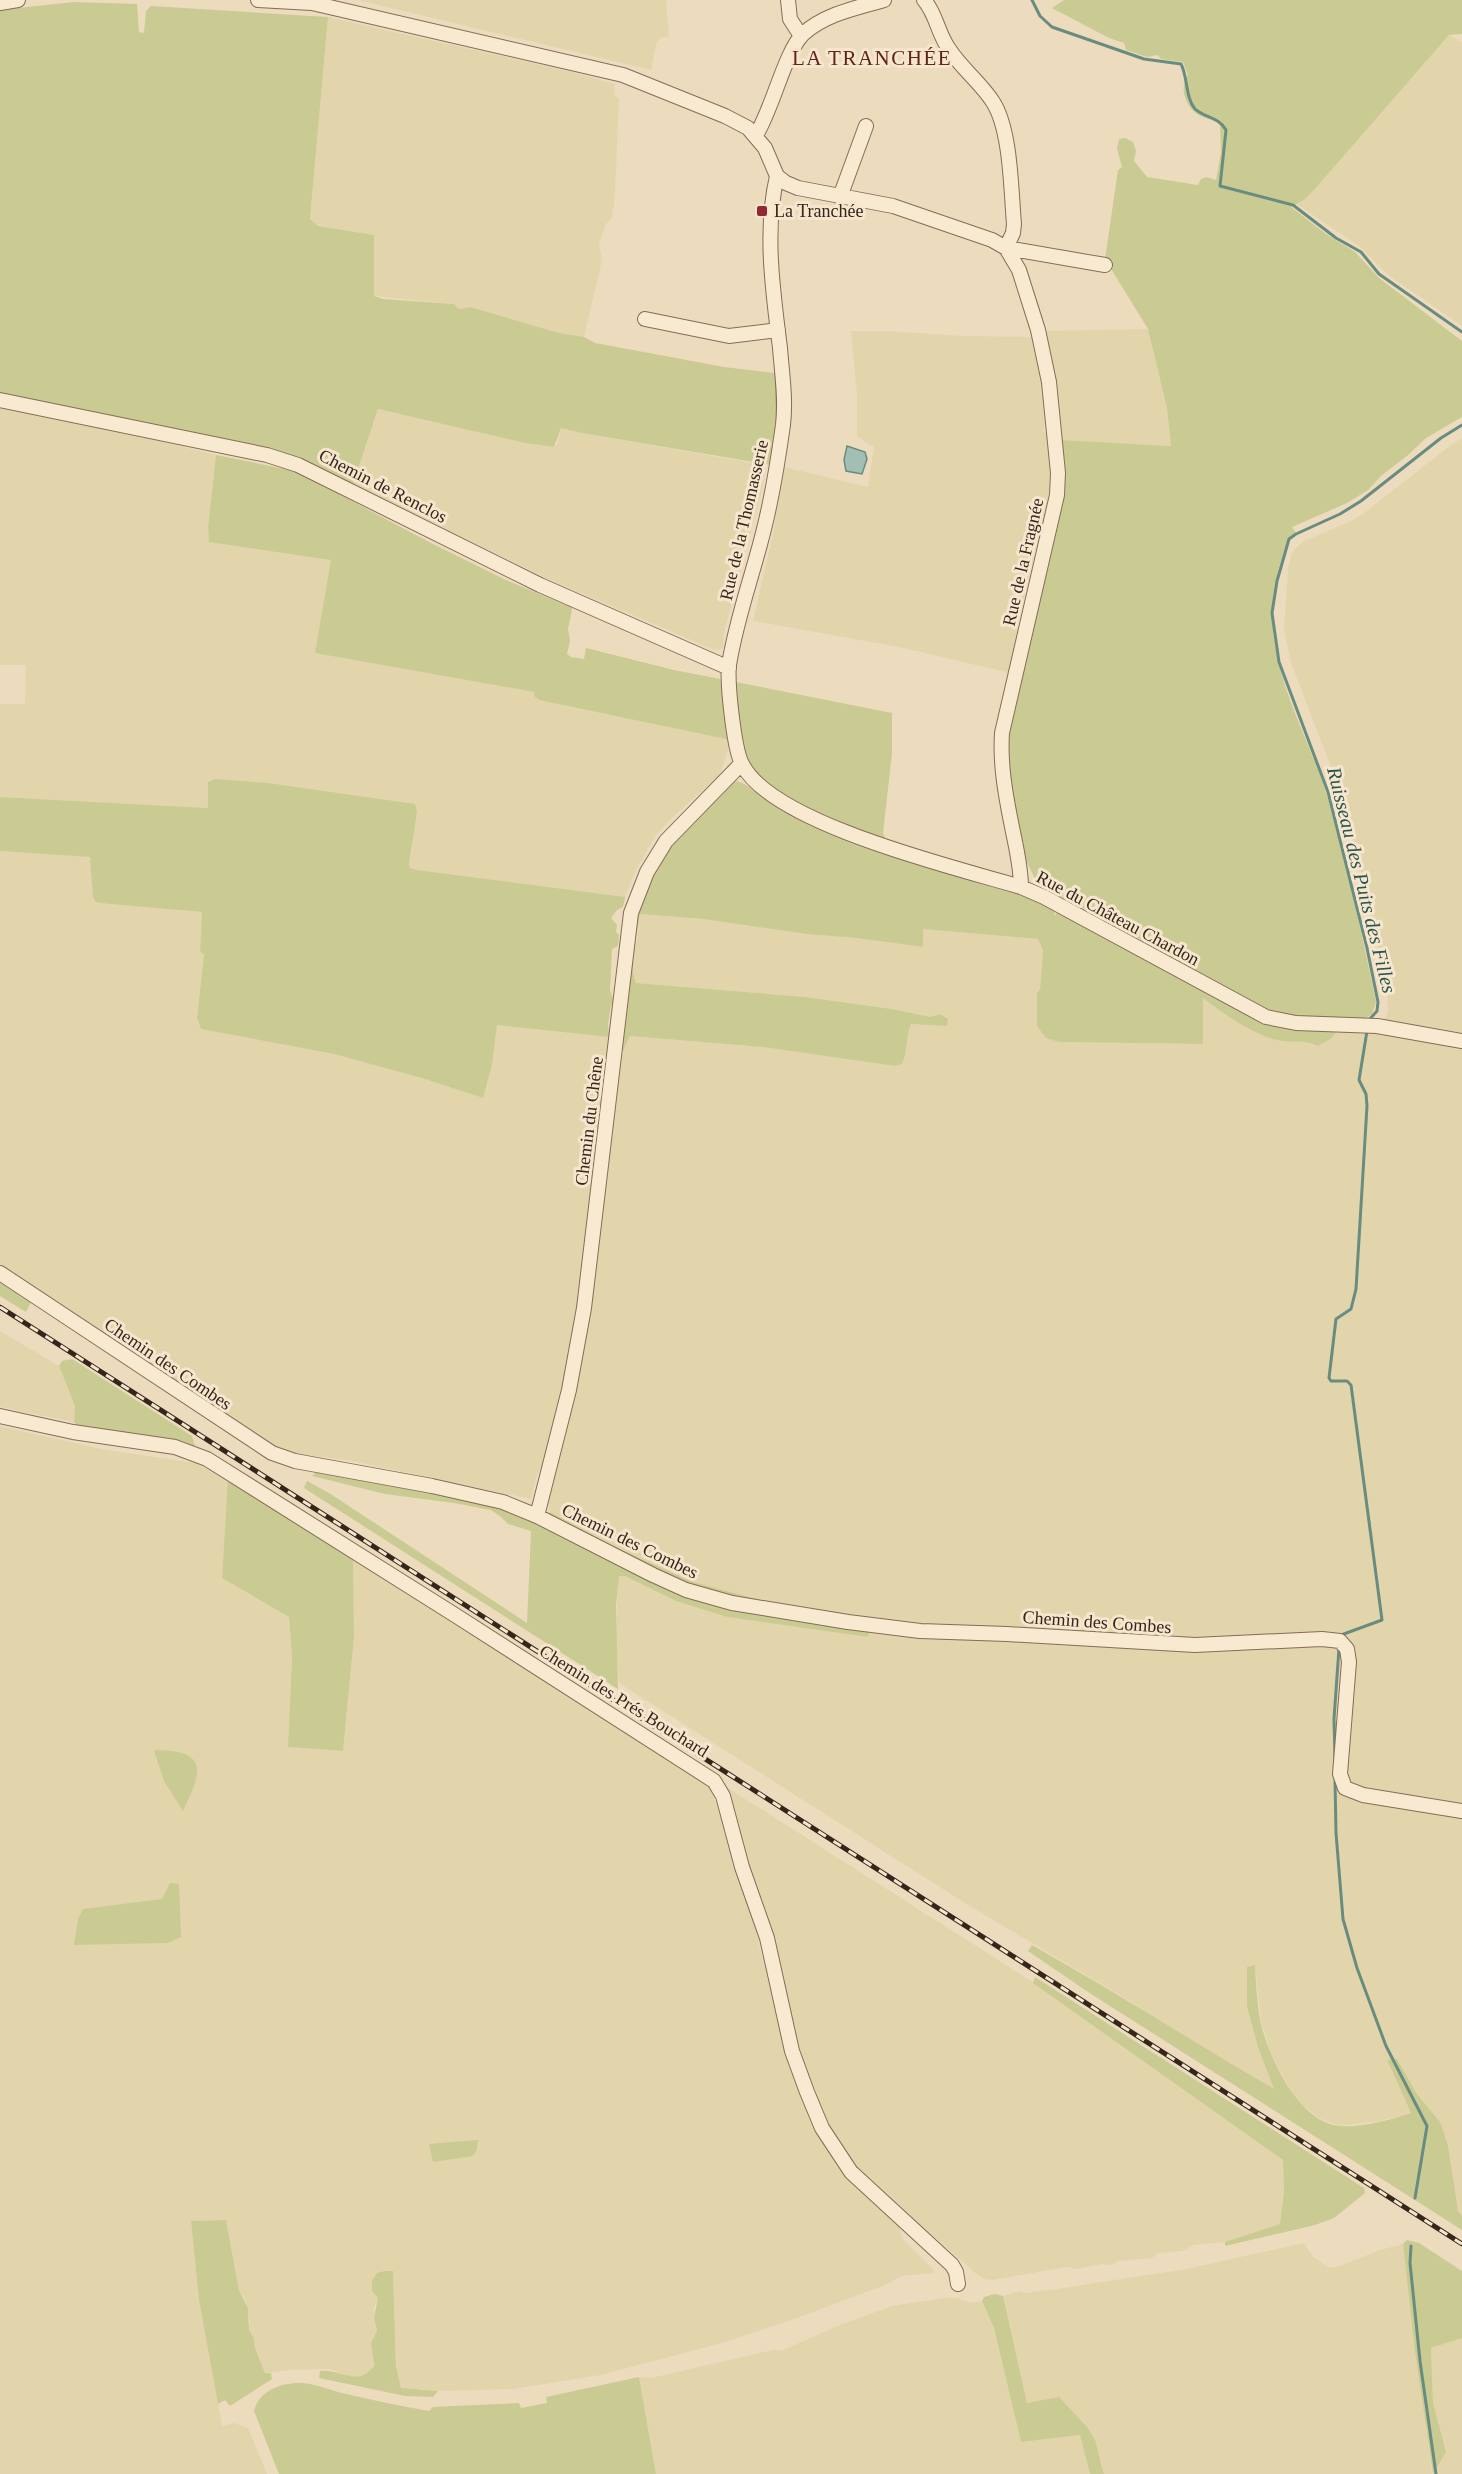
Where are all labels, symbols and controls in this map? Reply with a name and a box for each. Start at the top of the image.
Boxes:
district label: LA TRANCHÉE [792,46,952,70]
place label: La Tranchée [774,201,863,221]
marker: La Tranchée [755,204,769,218]
street label: Rue de la Thomasserie [716,438,772,602]
street label: Chemin de Renclos [316,445,450,527]
street label: Rue de la Fragnée [999,496,1047,628]
water label: Ruisseau des Puits des Filles [1323,764,1401,996]
street label: Rue du Château Chardon [1033,867,1203,969]
street label: Chemin du Chêne [571,1055,607,1187]
street label: Chemin des Combes [101,1314,235,1414]
street label: Chemin des Combes [559,1499,701,1583]
street label: Chemin des Combes [1022,1607,1172,1637]
street label: Chemin des Prés Bouchard [536,1641,712,1761]

